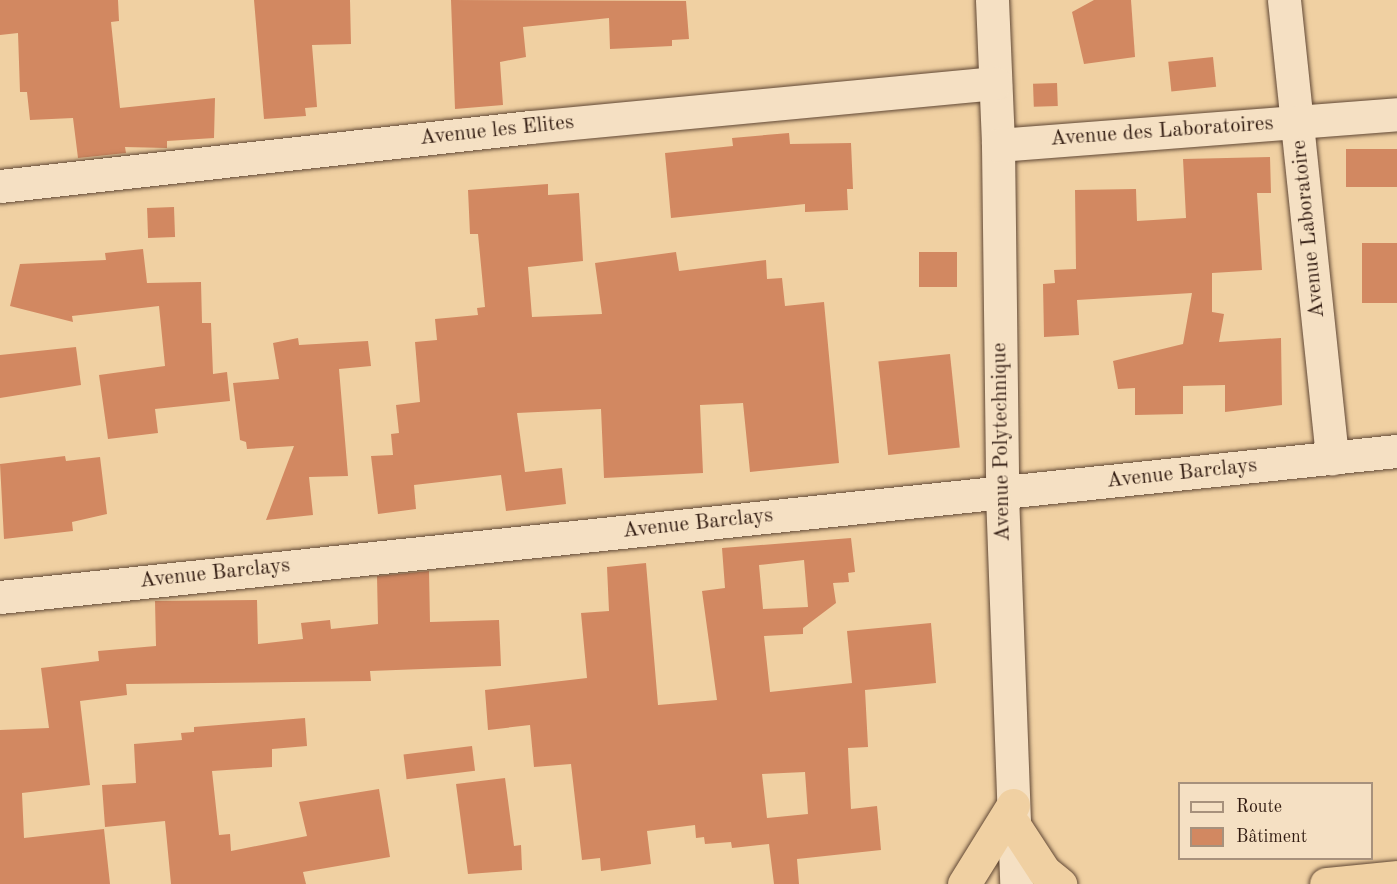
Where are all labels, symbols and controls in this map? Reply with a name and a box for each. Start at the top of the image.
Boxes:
street label: Avenue les Elites [419,110,575,152]
street label: Avenue des Laboratoires [1050,112,1274,152]
street label: Avenue Laboratoire [1287,139,1331,319]
street label: Avenue Polytechnique [988,342,1016,542]
street label: Avenue Barclays [1106,454,1258,494]
street label: Avenue Barclays [622,504,774,544]
street label: Avenue Barclays [139,554,291,594]
legend [1178,782,1373,860]
text: Route [1236,798,1282,816]
text: Bâtiment [1236,828,1307,846]

